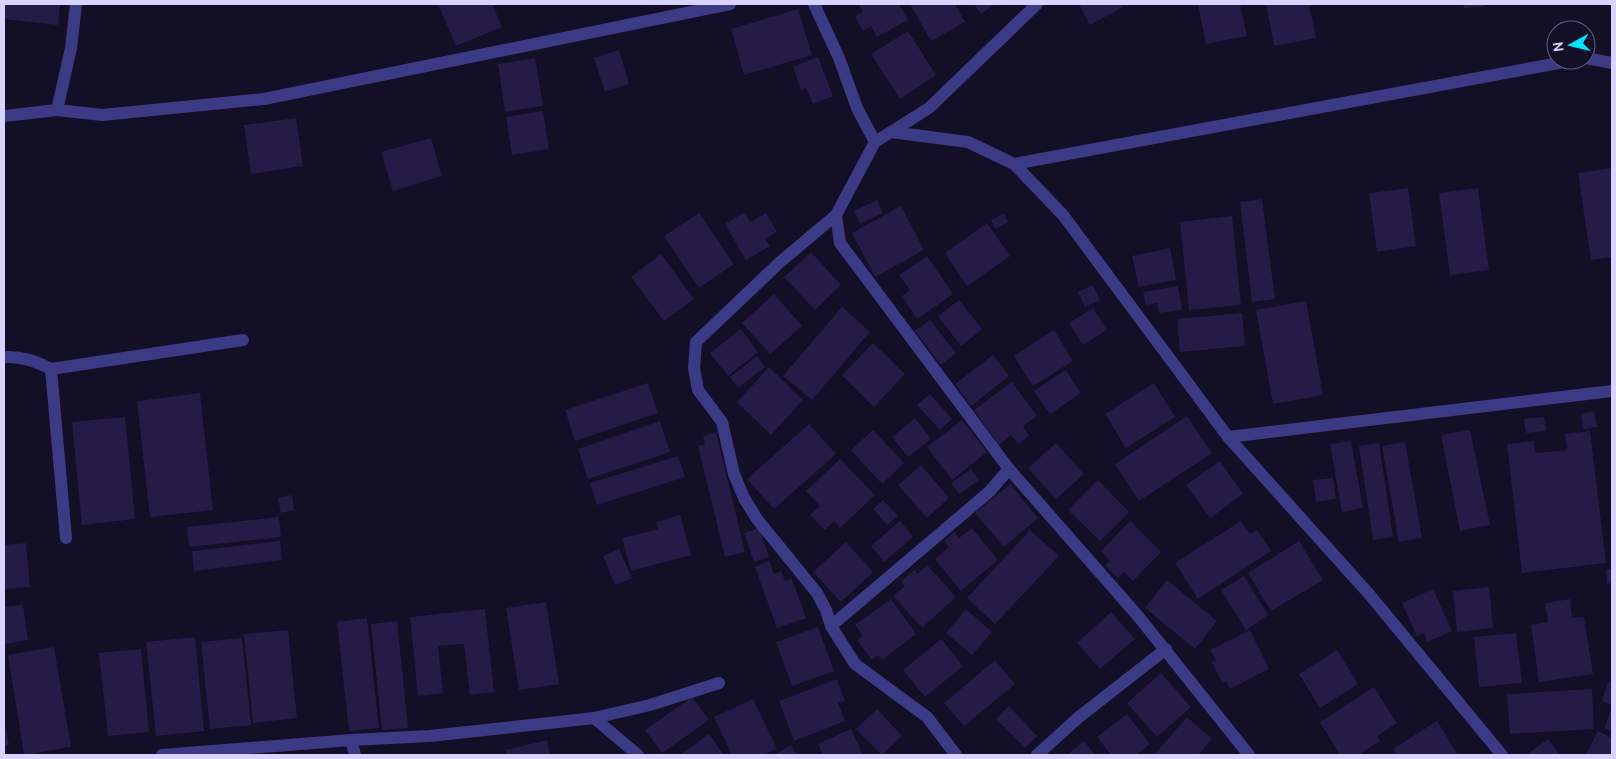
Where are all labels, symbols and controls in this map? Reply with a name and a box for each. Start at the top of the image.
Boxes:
north arrow [1546,20,1596,70]
text: N [1549,41,1568,53]

